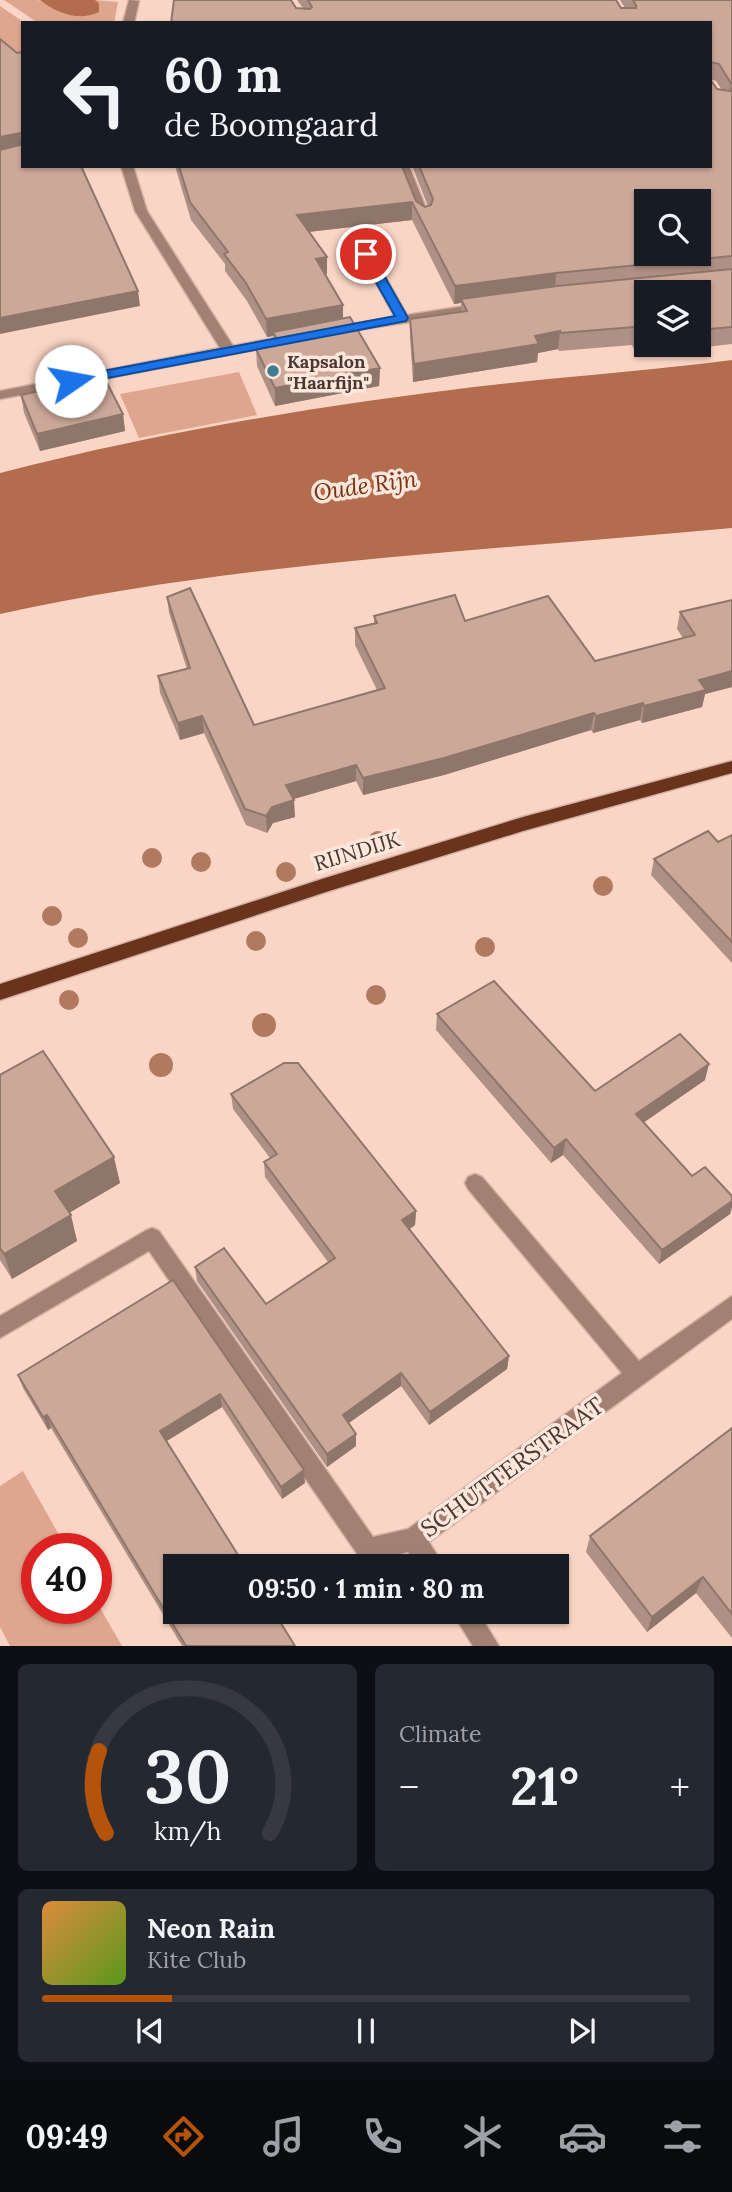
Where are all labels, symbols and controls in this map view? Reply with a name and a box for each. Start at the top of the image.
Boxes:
text: 60 m [164,43,281,105]
icon: left [49,49,140,140]
text: de Boomgaard [164,104,378,145]
map controls [634,189,711,357]
button: search [634,189,711,266]
pin [336,224,396,284]
icon: arrive [347,235,385,273]
button: layers [634,280,711,357]
position arrow [34,344,108,418]
place label: Kapsalon "Haarfijn" [287,350,369,394]
marker: Kapsalon "Haarfijn" [265,363,281,379]
water label: Oude Rijn [311,463,419,507]
street label: RIJNDIJK [311,825,404,877]
street label: SCHUTTERSTRAAT [414,1390,610,1544]
speed limit sign: 40 [21,1533,112,1624]
text: 09:50 · 1 min · 80 m [248,1572,484,1605]
text: Climate [399,1719,481,1748]
text: 30 [144,1731,231,1824]
text: 21° [510,1753,579,1819]
text: − [399,1763,419,1811]
text: + [670,1763,690,1811]
text: km/h [154,1815,221,1847]
text: Neon Rain [147,1912,275,1945]
text: Kite Club [147,1945,246,1974]
icon: previous [131,2012,169,2050]
icon: pause [347,2012,385,2050]
icon: next [563,2012,601,2050]
icon: directions [159,2112,208,2161]
icon: music [259,2112,308,2161]
icon: phone [358,2112,407,2161]
icon: climate [458,2112,507,2161]
icon: car [558,2112,607,2161]
icon: filters [658,2112,707,2161]
text: 09:49 [25,2116,108,2157]

